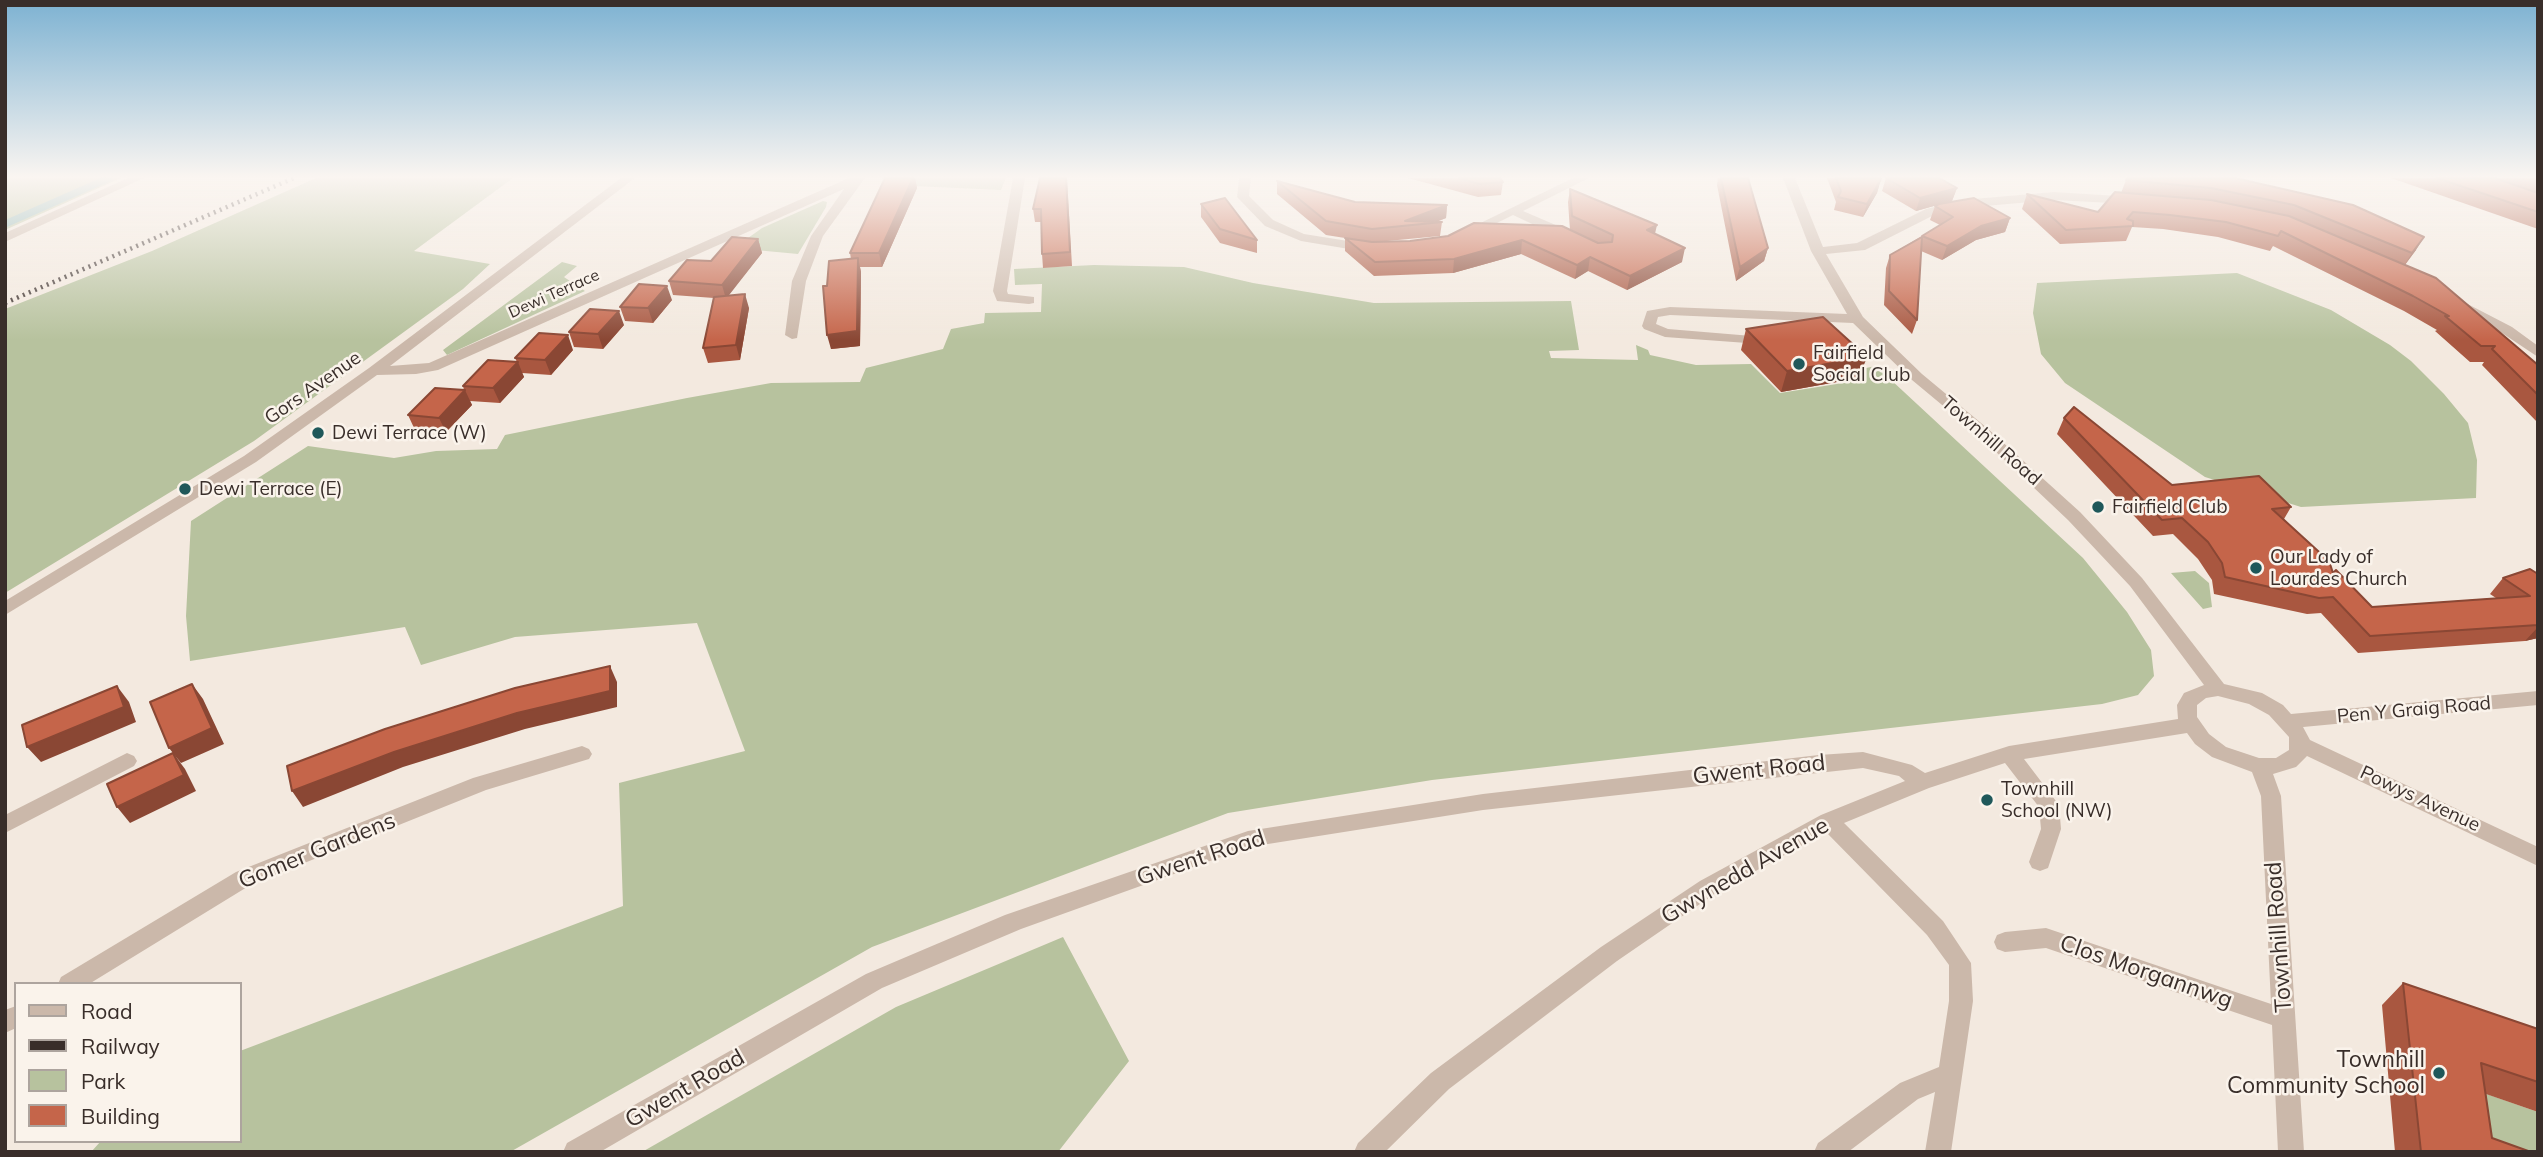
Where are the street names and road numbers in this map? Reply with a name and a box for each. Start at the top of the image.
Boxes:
street label: Dewi Terrace [506,265,602,323]
street label: Gors Avenue [261,347,365,429]
street label: Townhill Road [1936,392,2046,490]
street label: Pen Y Graig Road [2336,692,2492,728]
street label: Gwent Road [1691,749,1827,791]
street label: Powys Avenue [2356,761,2484,837]
street label: Gomer Gardens [234,807,400,895]
street label: Gwynedd Avenue [1656,812,1834,930]
street label: Gwent Road [1133,824,1269,892]
street label: Townhill Road [2260,861,2298,1013]
street label: Clos Morgannwg [2056,929,2236,1015]
street label: Gwent Road [620,1044,750,1134]

